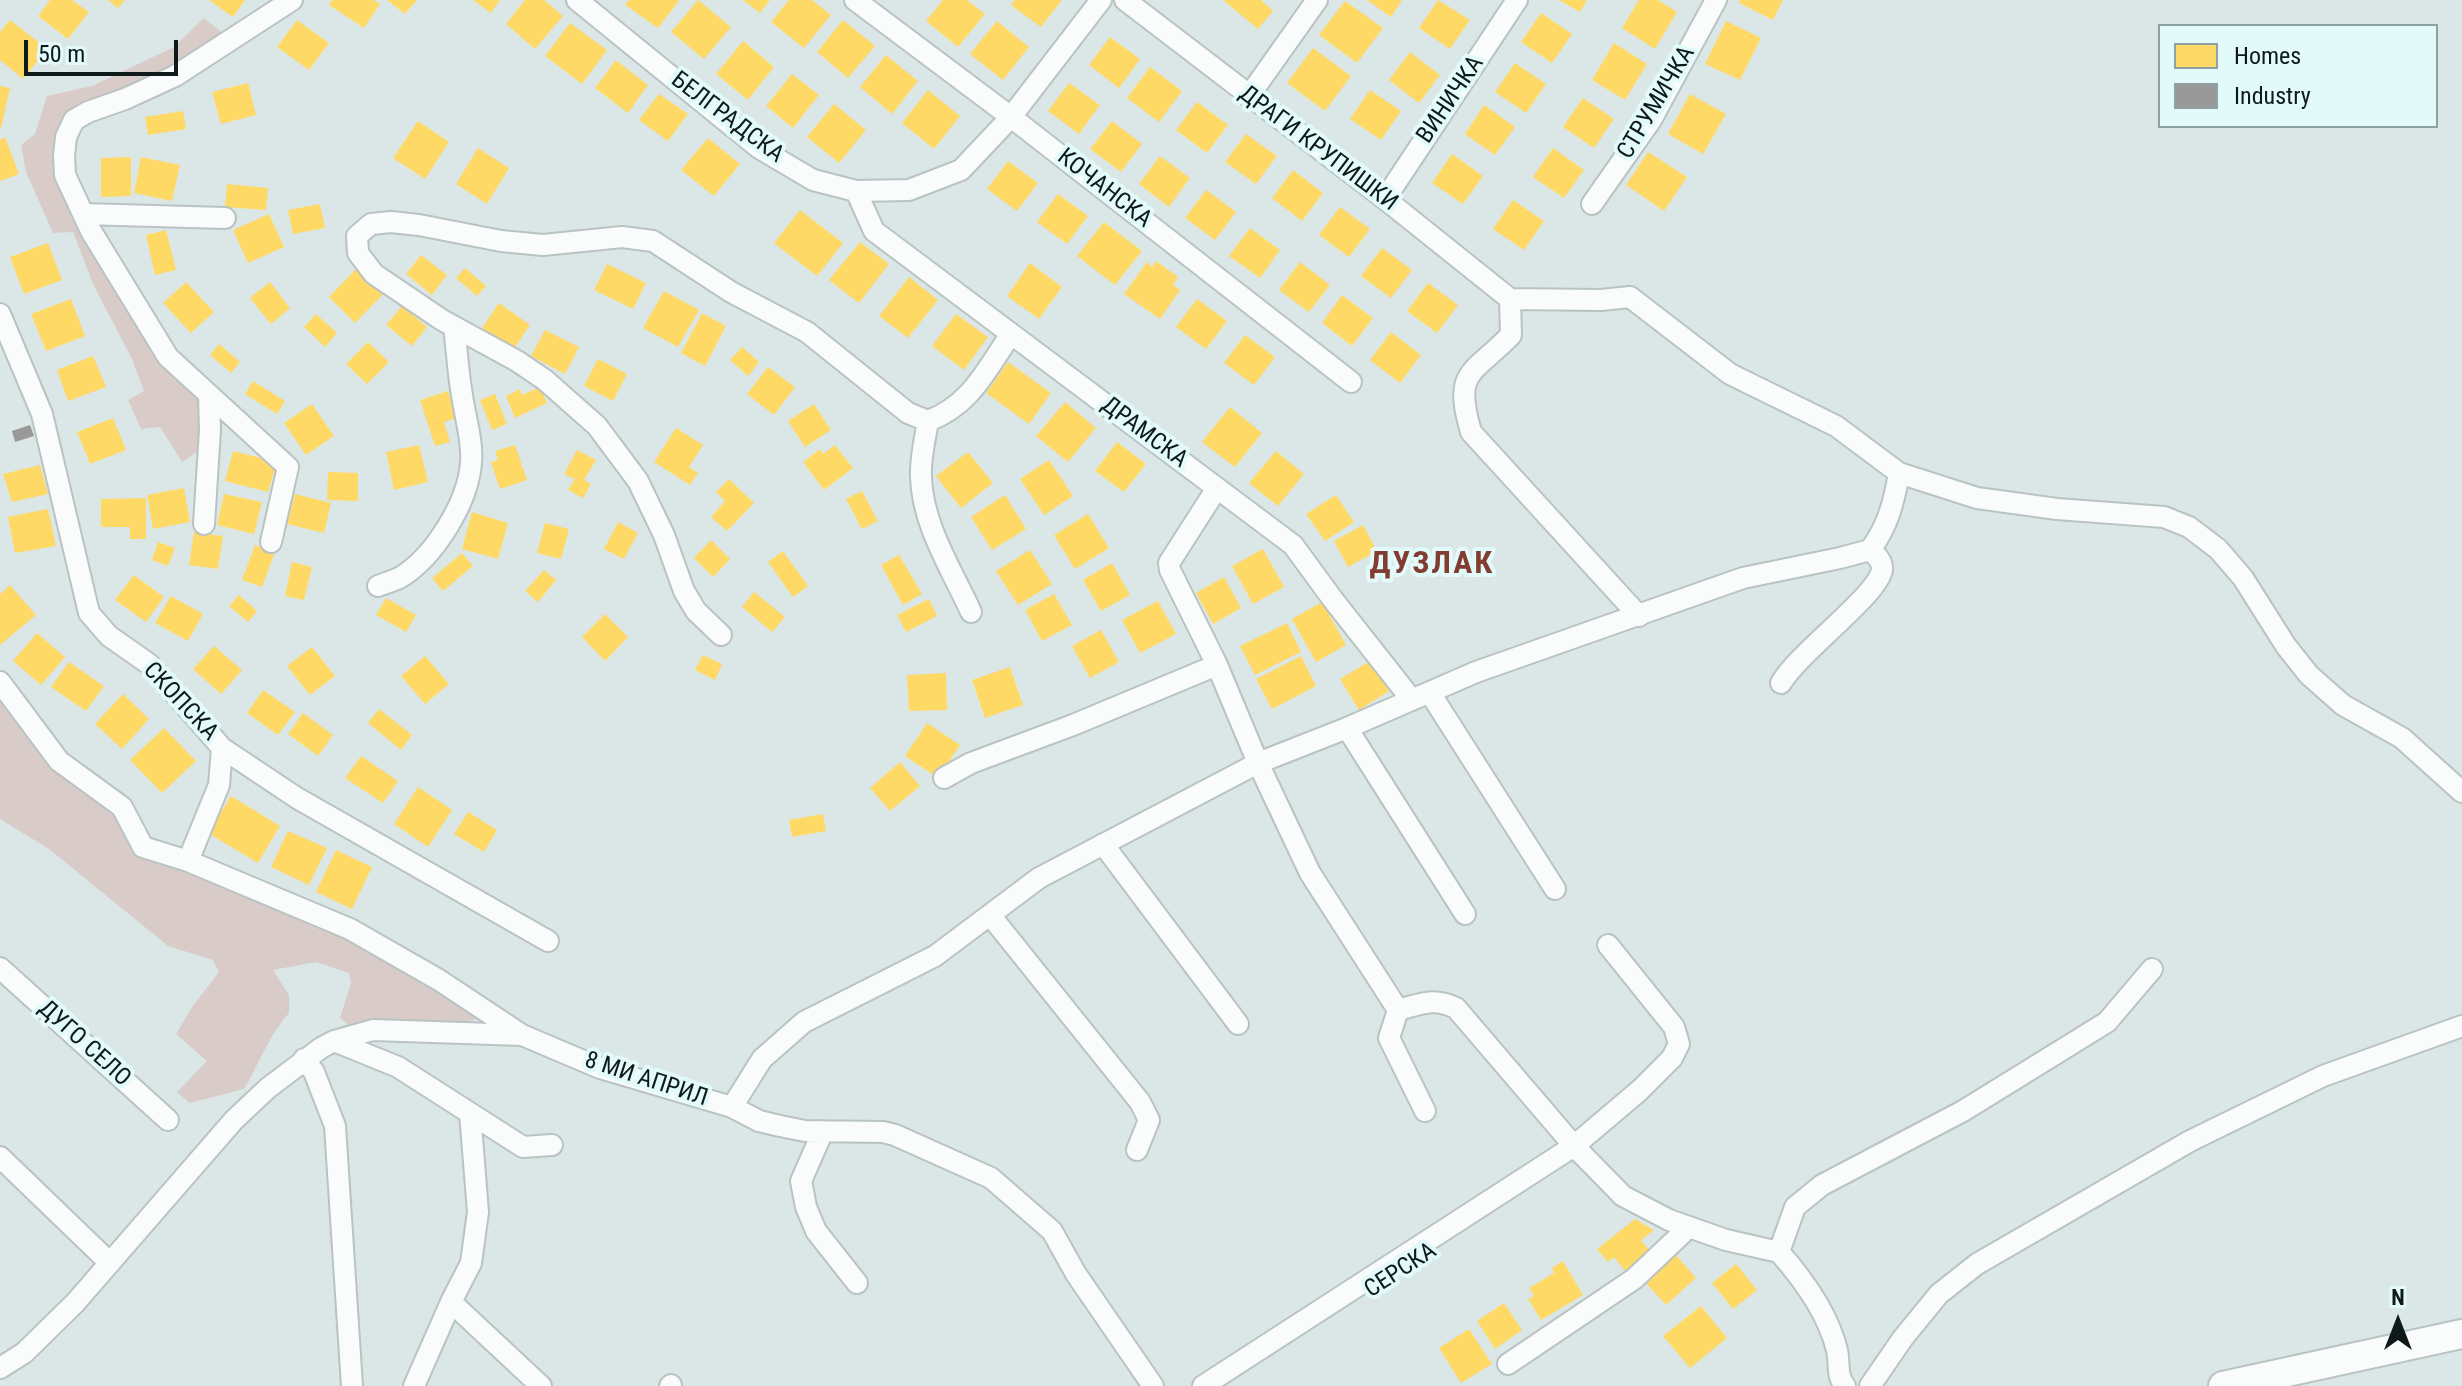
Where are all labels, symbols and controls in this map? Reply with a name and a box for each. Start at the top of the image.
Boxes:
scale bar [28,24,182,74]
legend [2158,24,2438,128]
text: 50 m [38,40,85,68]
street label: СТРУМИЧКА [1612,41,1702,165]
text: Homes [2234,42,2301,70]
street label: ВИНИЧКА [1411,51,1491,149]
street label: БЕЛГРАДСКА [665,66,789,170]
street label: ДРАГИ КРУПИШКИ [1233,80,1403,218]
text: Industry [2234,82,2311,110]
street label: КОЧАНСКА [1051,143,1157,235]
street label: ДРАМСКА [1095,391,1193,475]
district label: ДУЗЛАК [1370,546,1494,584]
street label: СКОПСКА [136,657,224,747]
street label: ДУГО СЕЛО [32,995,136,1093]
street label: 8 МИ АПРИЛ [581,1047,711,1113]
street label: СЕРСКА [1360,1237,1442,1305]
north arrow [2358,1282,2438,1362]
text: N [2391,1285,2405,1310]

